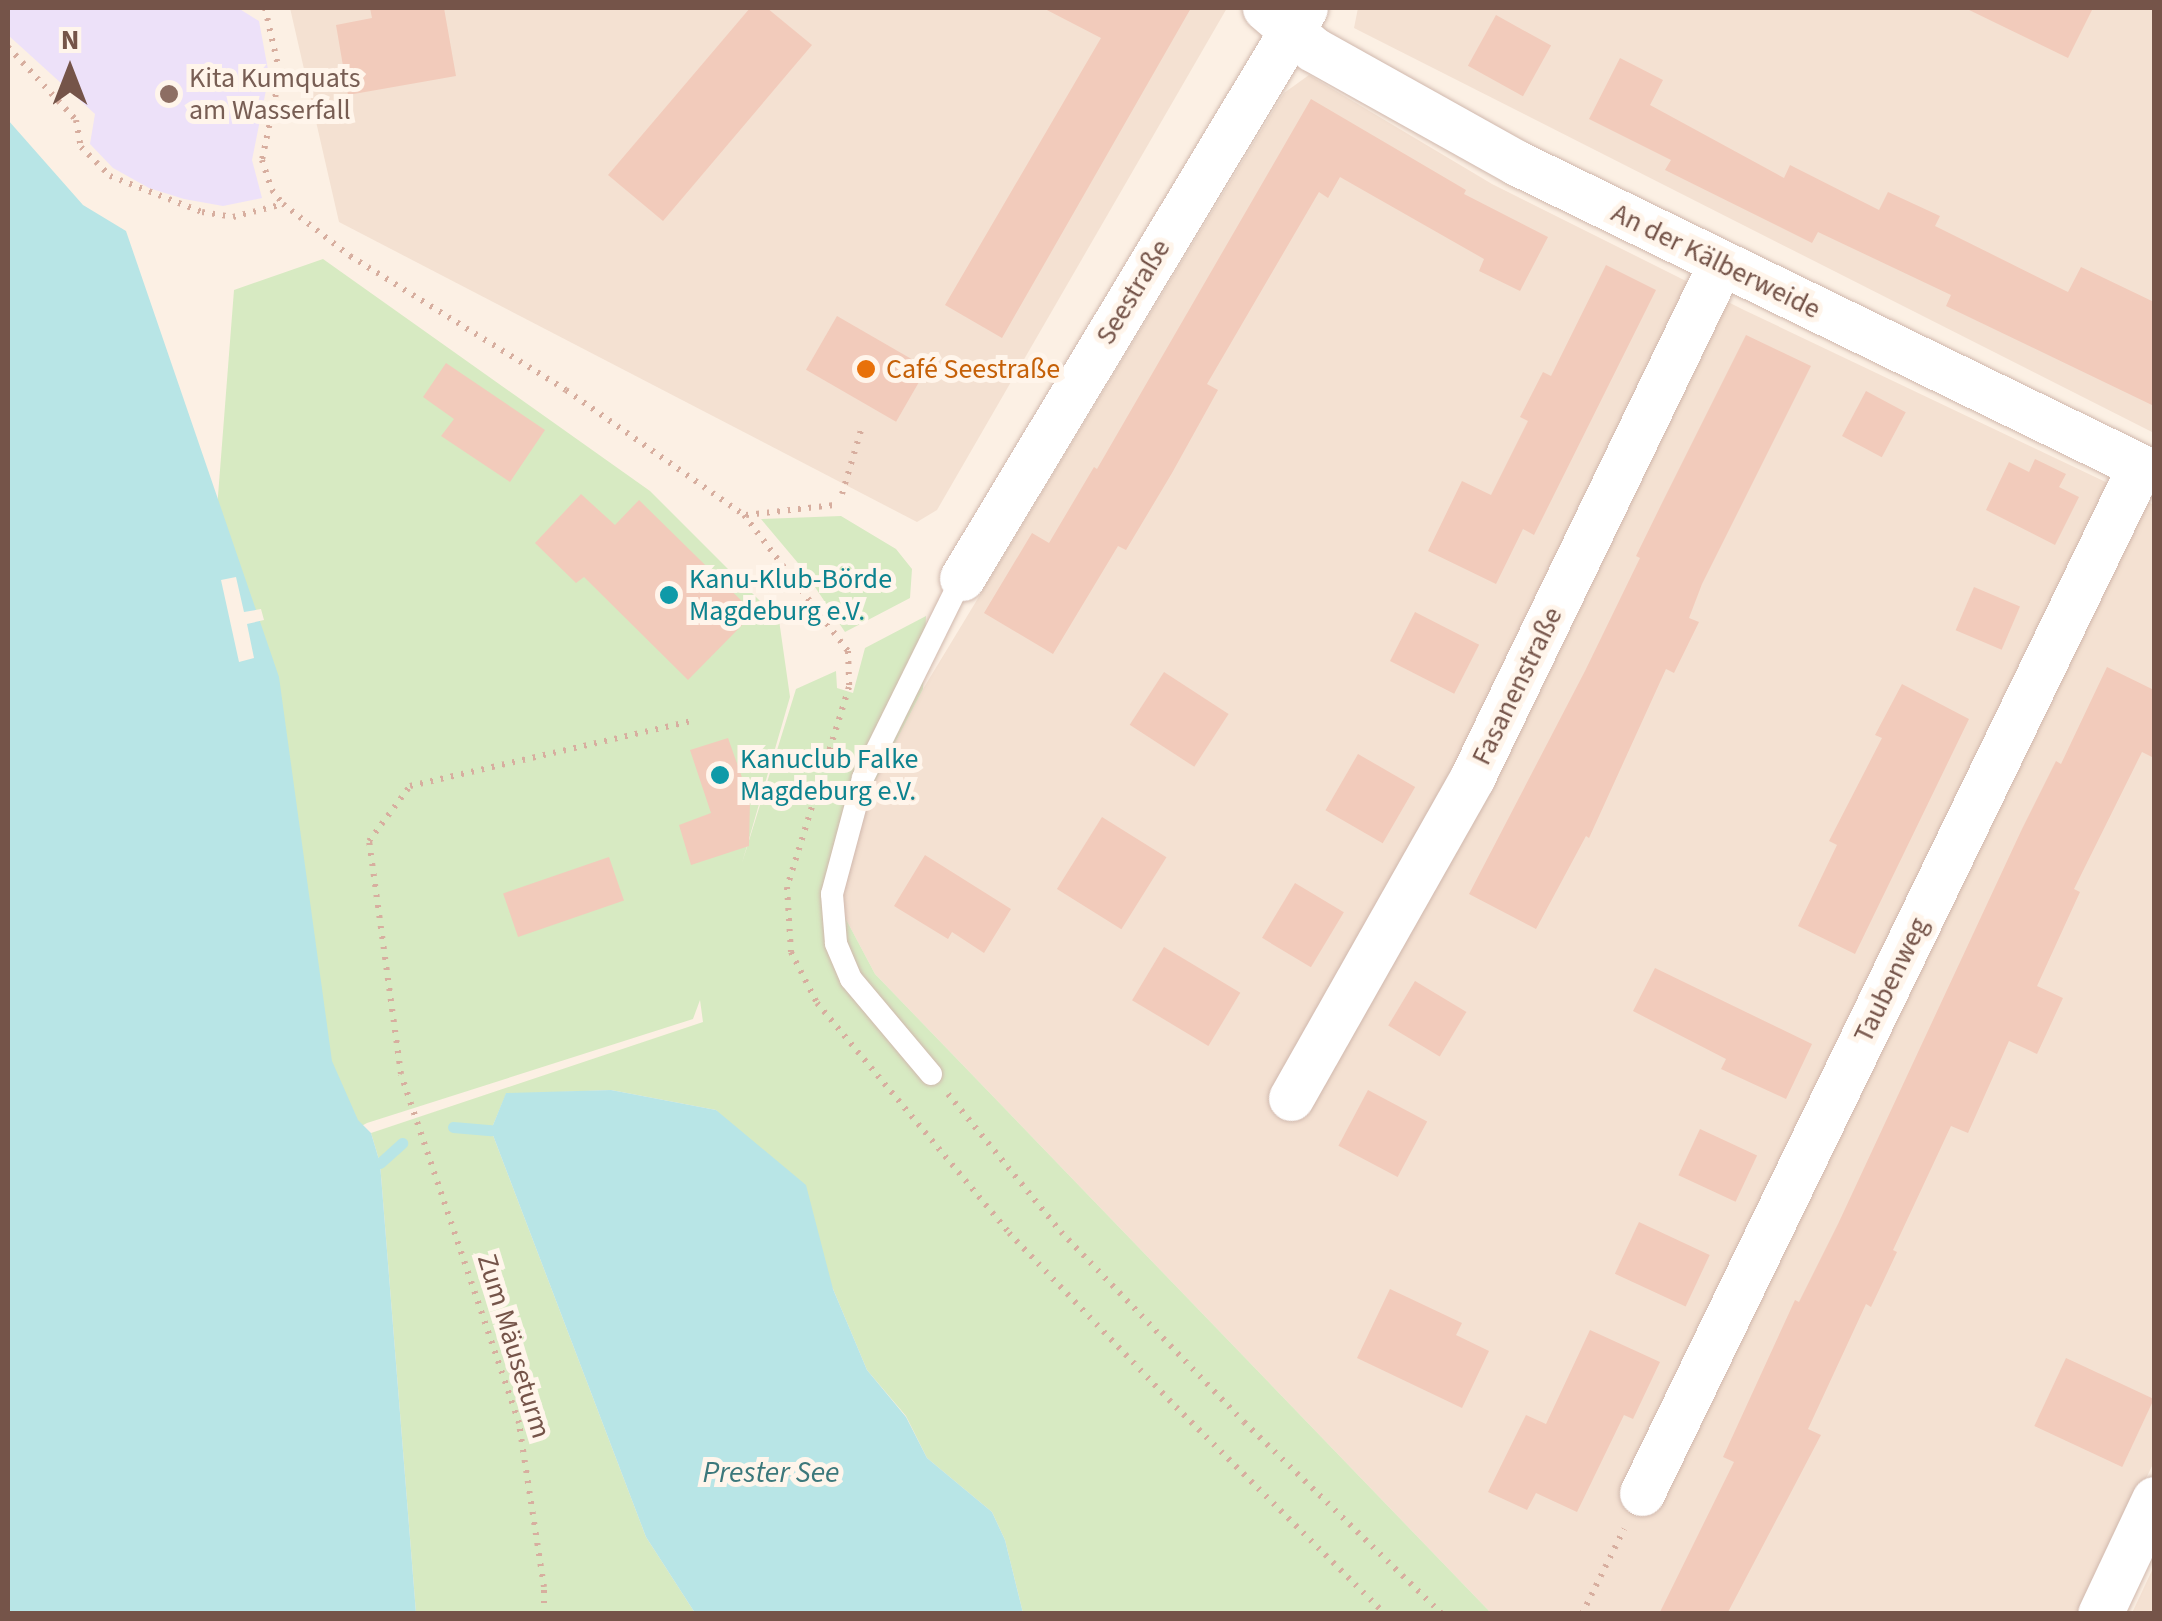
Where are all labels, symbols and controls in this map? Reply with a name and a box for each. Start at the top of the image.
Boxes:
north arrow [20,20,120,120]
text: N [61,20,79,60]
place label: Kita Kumquats am Wasserfall [189,61,360,127]
marker: Kita Kumquats am Wasserfall [158,83,180,105]
street label: An der Kälberweide [1606,196,1826,326]
street label: Seestraße [1089,233,1177,351]
place label: Café Seestraße [886,352,1060,386]
marker: Café Seestraße [855,358,877,380]
place label: Kanu-Klub-Börde Magdeburg e.V. [689,562,892,628]
marker: Kanu-Klub-Börde Magdeburg e.V. [658,584,680,606]
street label: Fasanenstraße [1464,602,1570,770]
place label: Kanuclub Falke Magdeburg e.V. [740,742,918,808]
marker: Kanuclub Falke Magdeburg e.V. [709,764,731,786]
street label: Taubenweg [1846,912,1936,1048]
street label: Zum Mäuseturm [470,1250,558,1442]
water label: Prester See [703,1455,839,1491]

